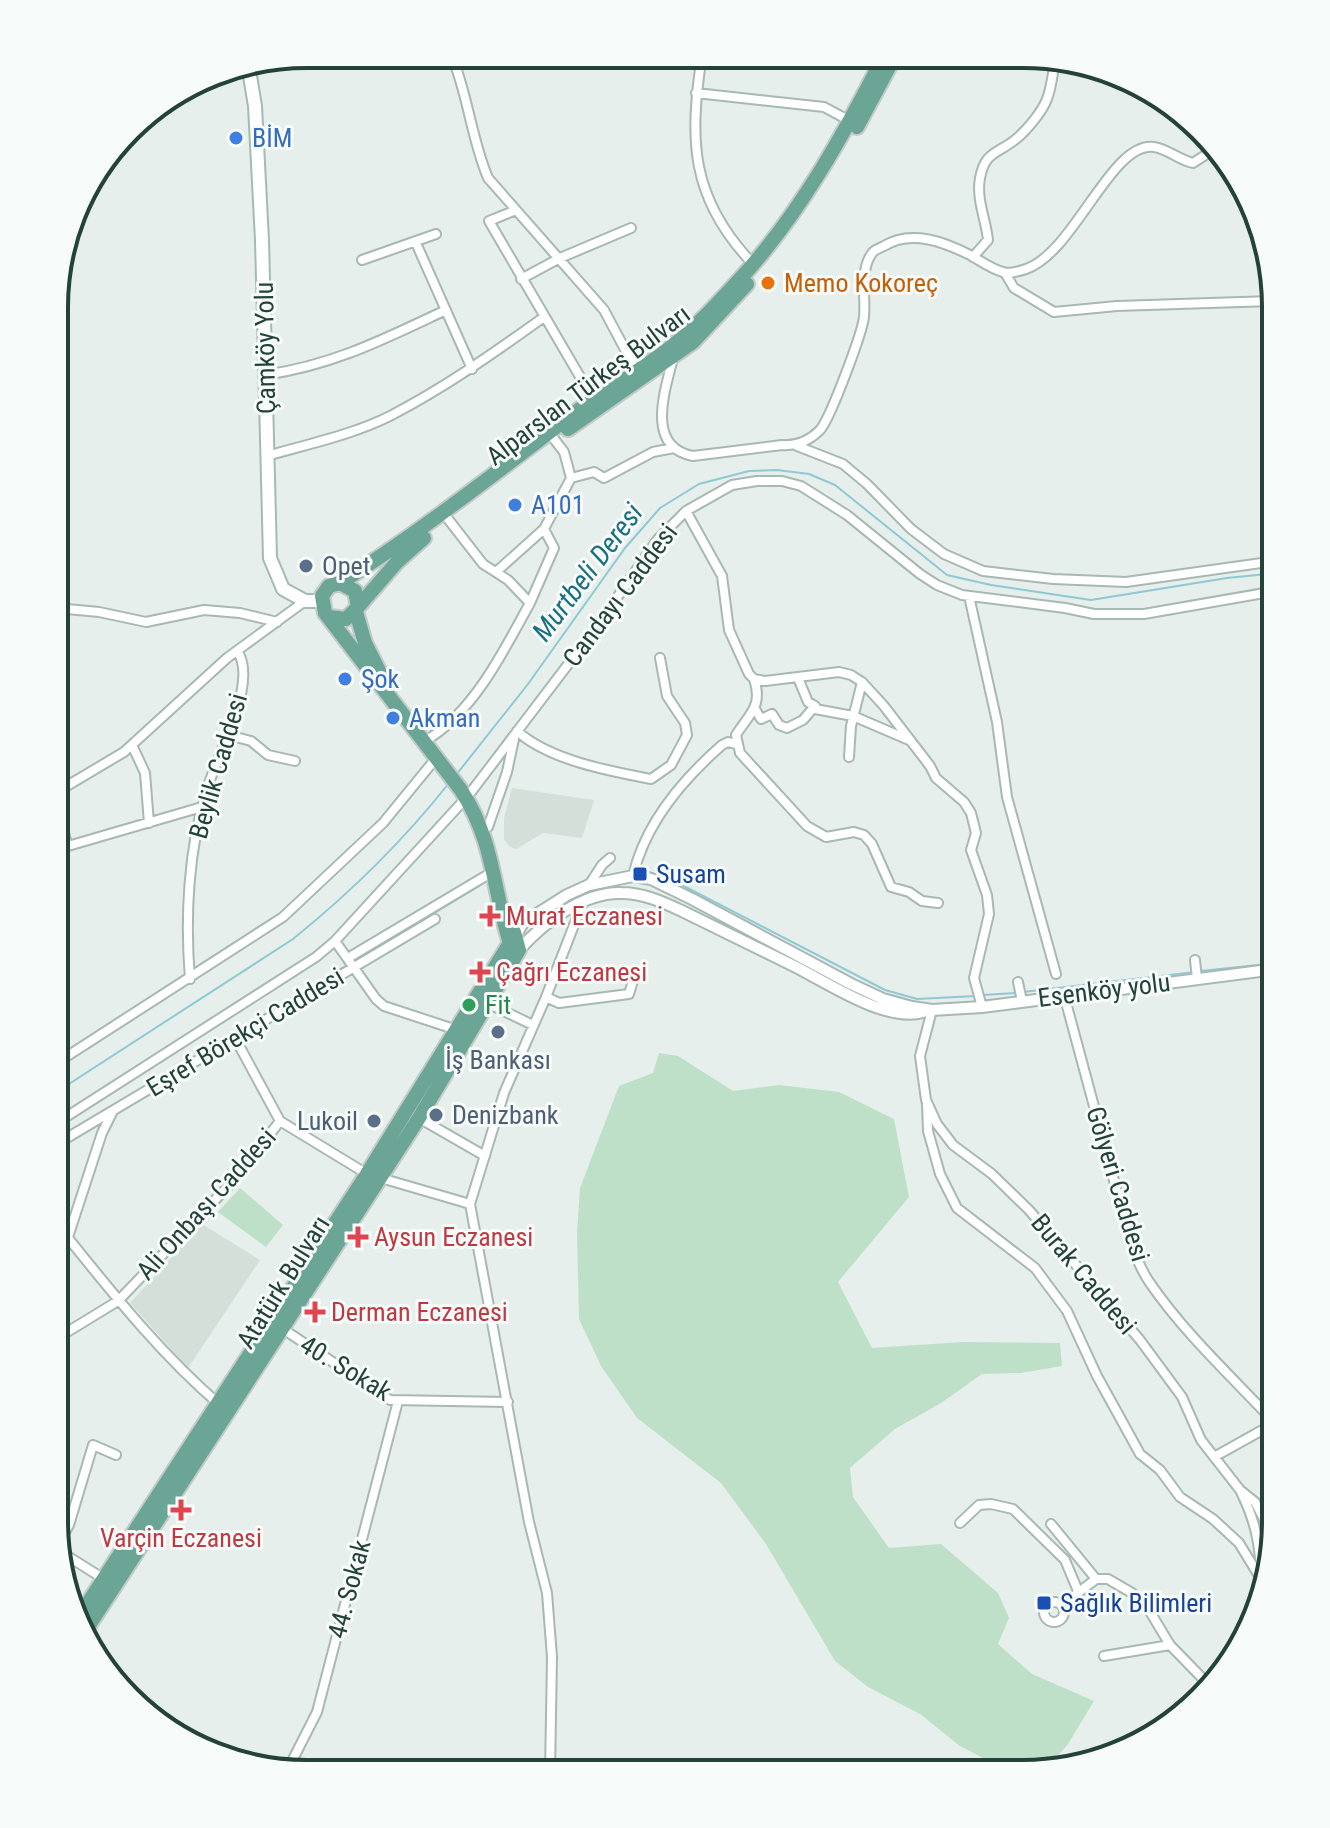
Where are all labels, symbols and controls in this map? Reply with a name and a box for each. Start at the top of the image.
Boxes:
place label: BİM [252,123,292,153]
marker: BİM [227,129,245,147]
place label: Memo Kokoreç [784,268,938,298]
marker: Memo Kokoreç [759,274,777,292]
street label: Çamköy Yolu [249,281,281,415]
street label: Alparslan Türkeş Bulvarı [480,299,696,471]
place label: A101 [531,490,585,520]
marker: A101 [506,496,524,514]
water label: Murtbeli Deresi [525,497,650,647]
street label: Candayı Caddesi [557,518,683,672]
place label: Opet [322,551,370,581]
marker: Opet [297,557,315,575]
place label: Şok [361,664,400,694]
marker: Şok [336,670,354,688]
street label: Beylik Caddesi [183,690,253,842]
place label: Akman [409,703,480,733]
marker: Akman [384,709,402,727]
place label: Susam [656,859,726,889]
marker: Susam [631,865,649,883]
place label: Murat Eczanesi [506,901,663,931]
marker: Murat Eczanesi [481,907,499,925]
place label: Çağrı Eczanesi [496,957,647,987]
street label: Eşref Börekçi Caddesi [141,961,349,1103]
marker: Çağrı Eczanesi [471,963,489,981]
street label: Esenköy yolu [1036,967,1172,1013]
place label: Fit [485,990,511,1020]
marker: Fit [460,996,478,1014]
marker: İş Bankası [489,1023,507,1041]
place label: İş Bankası [445,1045,551,1075]
place label: Denizbank [452,1100,559,1130]
street label: Gölyeri Caddesi [1080,1103,1156,1265]
place label: Lukoil [297,1106,358,1136]
marker: Denizbank [427,1106,445,1124]
marker: Lukoil [365,1112,383,1130]
street label: Ali Onbaşı Caddesi [130,1122,282,1286]
street label: Burak Caddesi [1025,1208,1143,1340]
street label: Atatürk Bulvarı [230,1210,336,1354]
place label: Aysun Eczanesi [374,1222,533,1252]
marker: Aysun Eczanesi [349,1228,367,1246]
place label: Derman Eczanesi [331,1297,508,1327]
marker: Derman Eczanesi [306,1303,324,1321]
street label: 40. Sokak [295,1329,397,1407]
marker: Varçin Eczanesi [172,1501,190,1519]
place label: Varçin Eczanesi [100,1523,262,1553]
street label: 44. Sokak [321,1536,377,1642]
place label: Sağlık Bilimleri [1060,1588,1212,1618]
marker: Sağlık Bilimleri [1035,1594,1053,1612]

